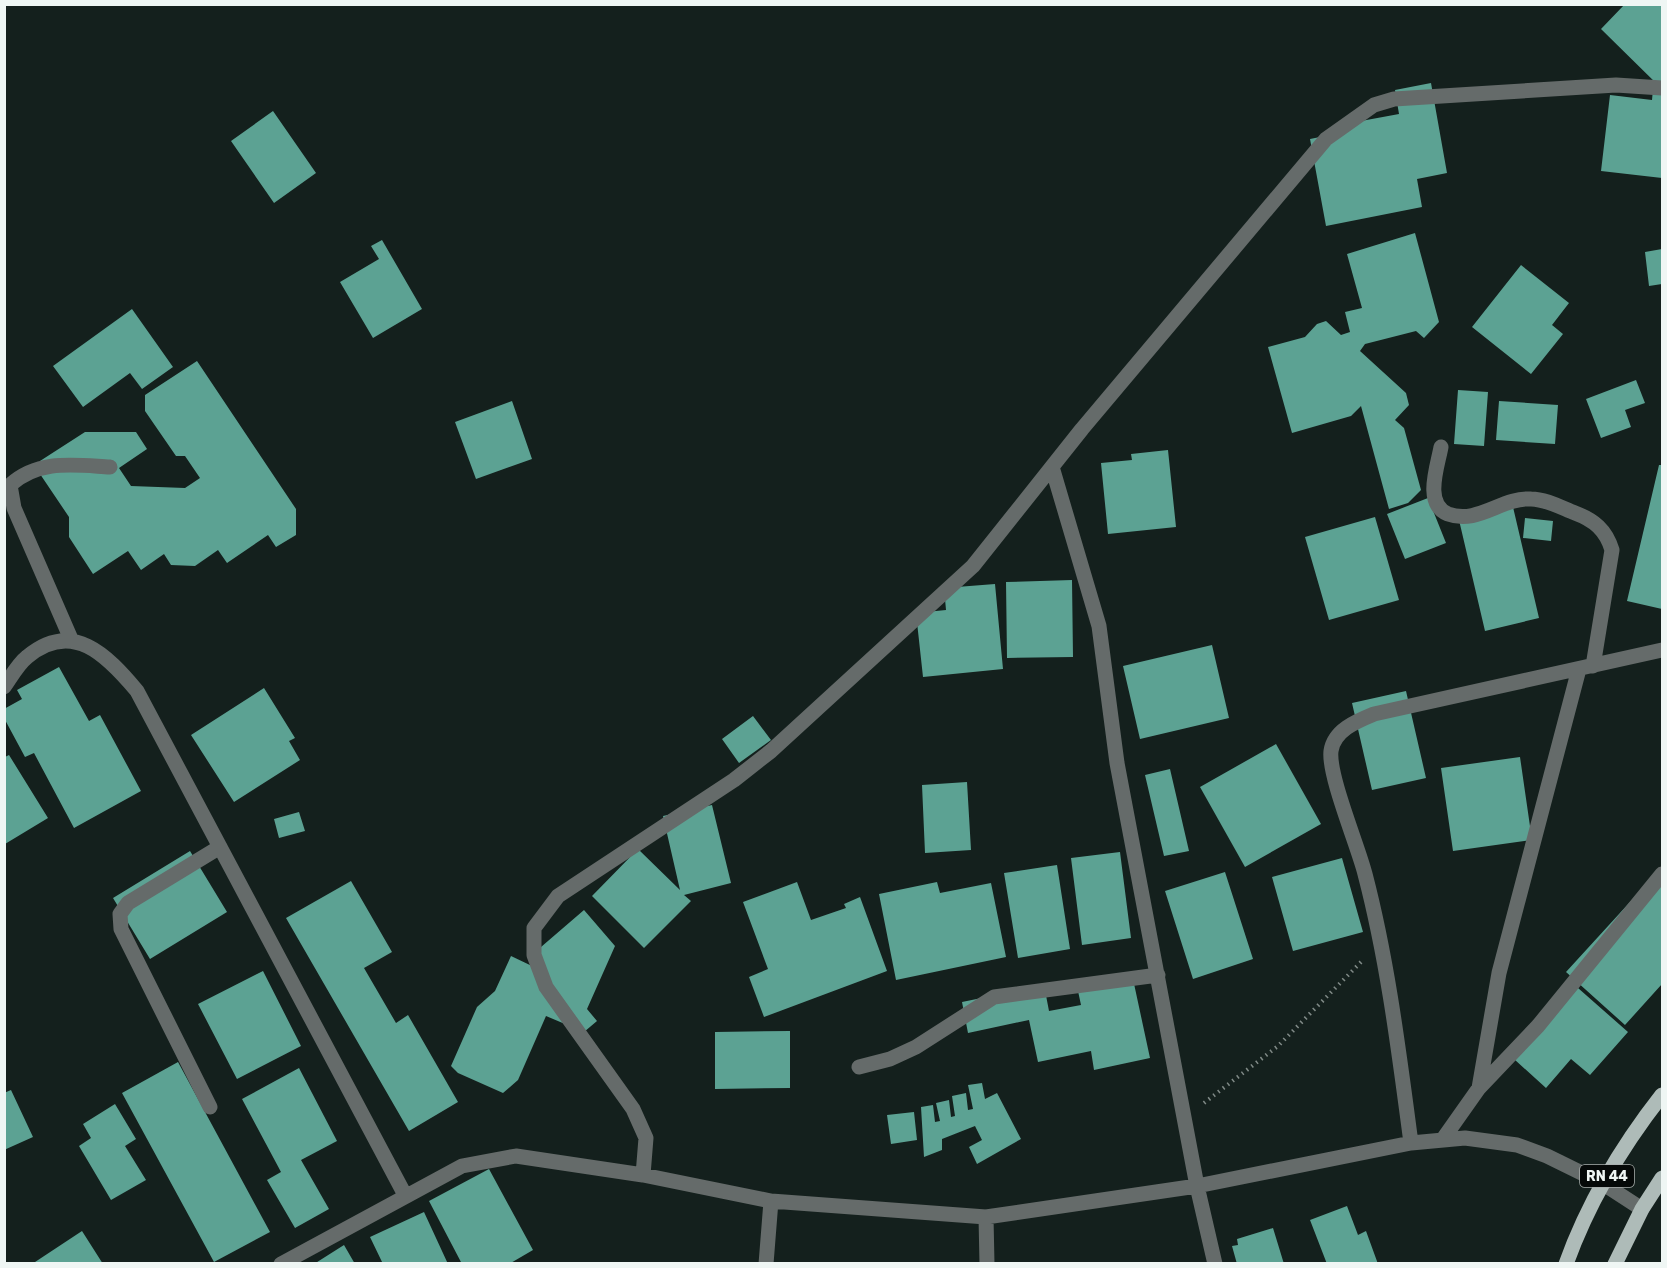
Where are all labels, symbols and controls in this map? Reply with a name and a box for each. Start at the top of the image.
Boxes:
road number: RN 44 [1580,1165,1634,1187]

